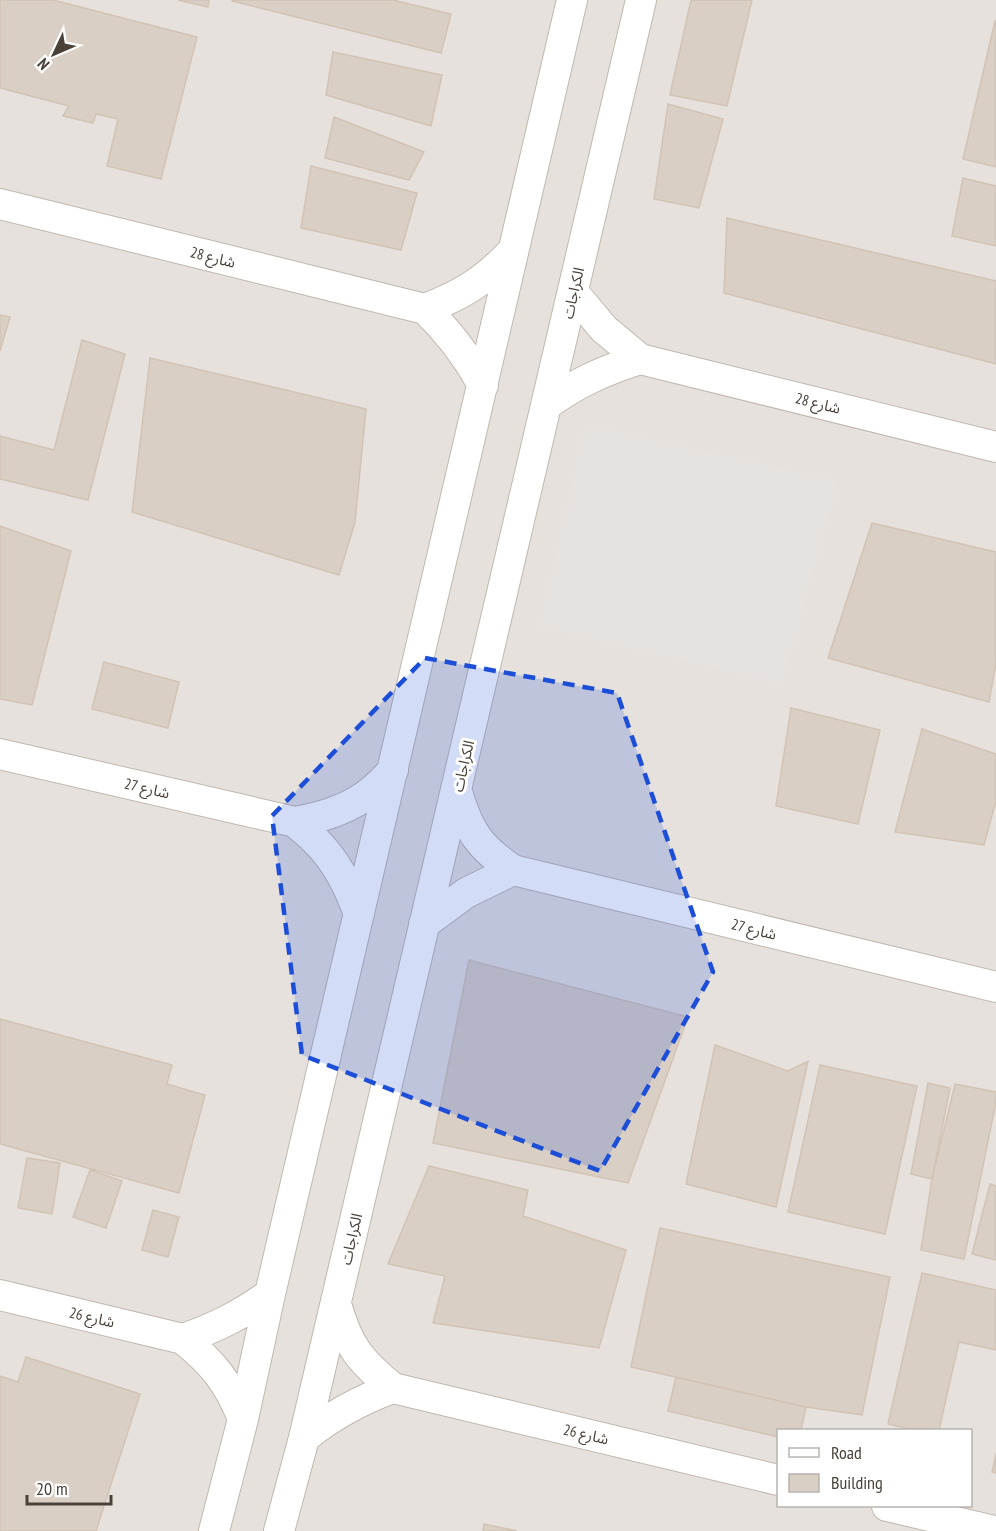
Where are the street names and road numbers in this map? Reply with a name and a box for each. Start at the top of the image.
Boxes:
street label: شارع 28 [188,242,238,275]
street label: الكراجات [558,265,588,321]
street label: شارع 28 [793,388,843,421]
street label: الكراجات [448,738,478,794]
street label: شارع 27 [122,774,172,805]
street label: شارع 27 [729,914,779,947]
street label: الكراجات [336,1211,366,1267]
street label: شارع 26 [67,1303,117,1334]
street label: شارع 26 [561,1420,611,1451]

